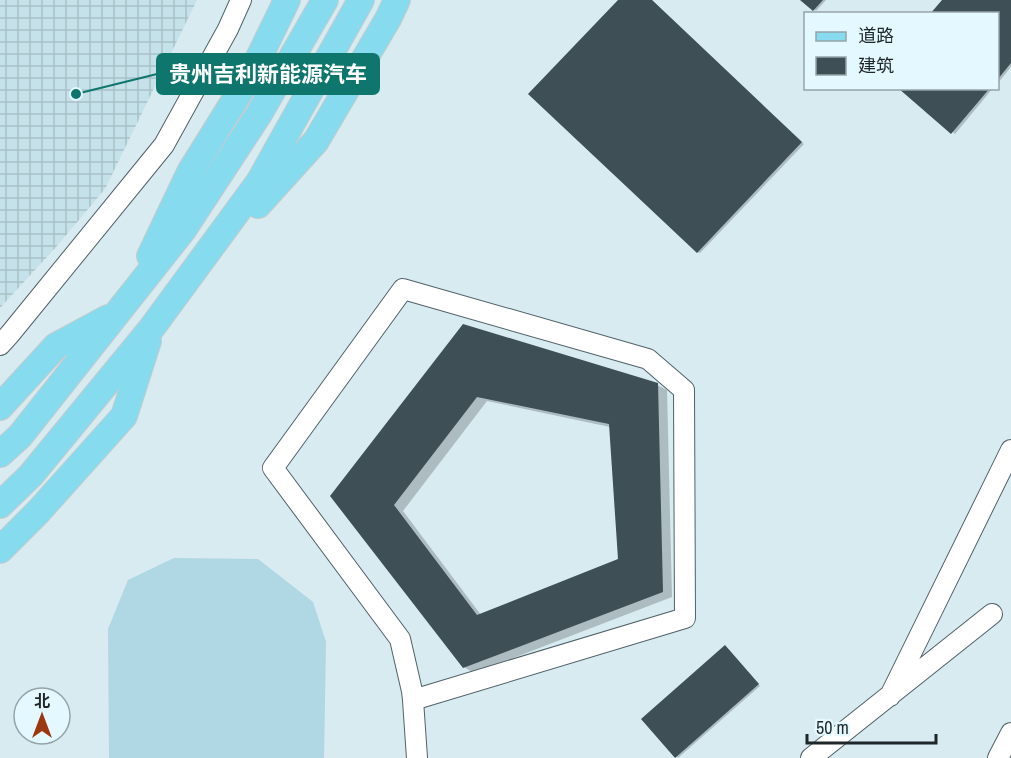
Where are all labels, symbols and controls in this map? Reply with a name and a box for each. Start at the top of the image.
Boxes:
legend [804,12,999,90]
text: 道路 [858,23,894,48]
text: 建筑 [858,53,894,78]
callout: 贵州吉利新能源汽车 [157,54,379,94]
text: 贵州吉利新能源汽车 [169,59,367,89]
north arrow [12,686,72,746]
text: 北 [34,690,50,712]
scale bar [807,707,936,745]
text: 50 m [816,715,849,740]

